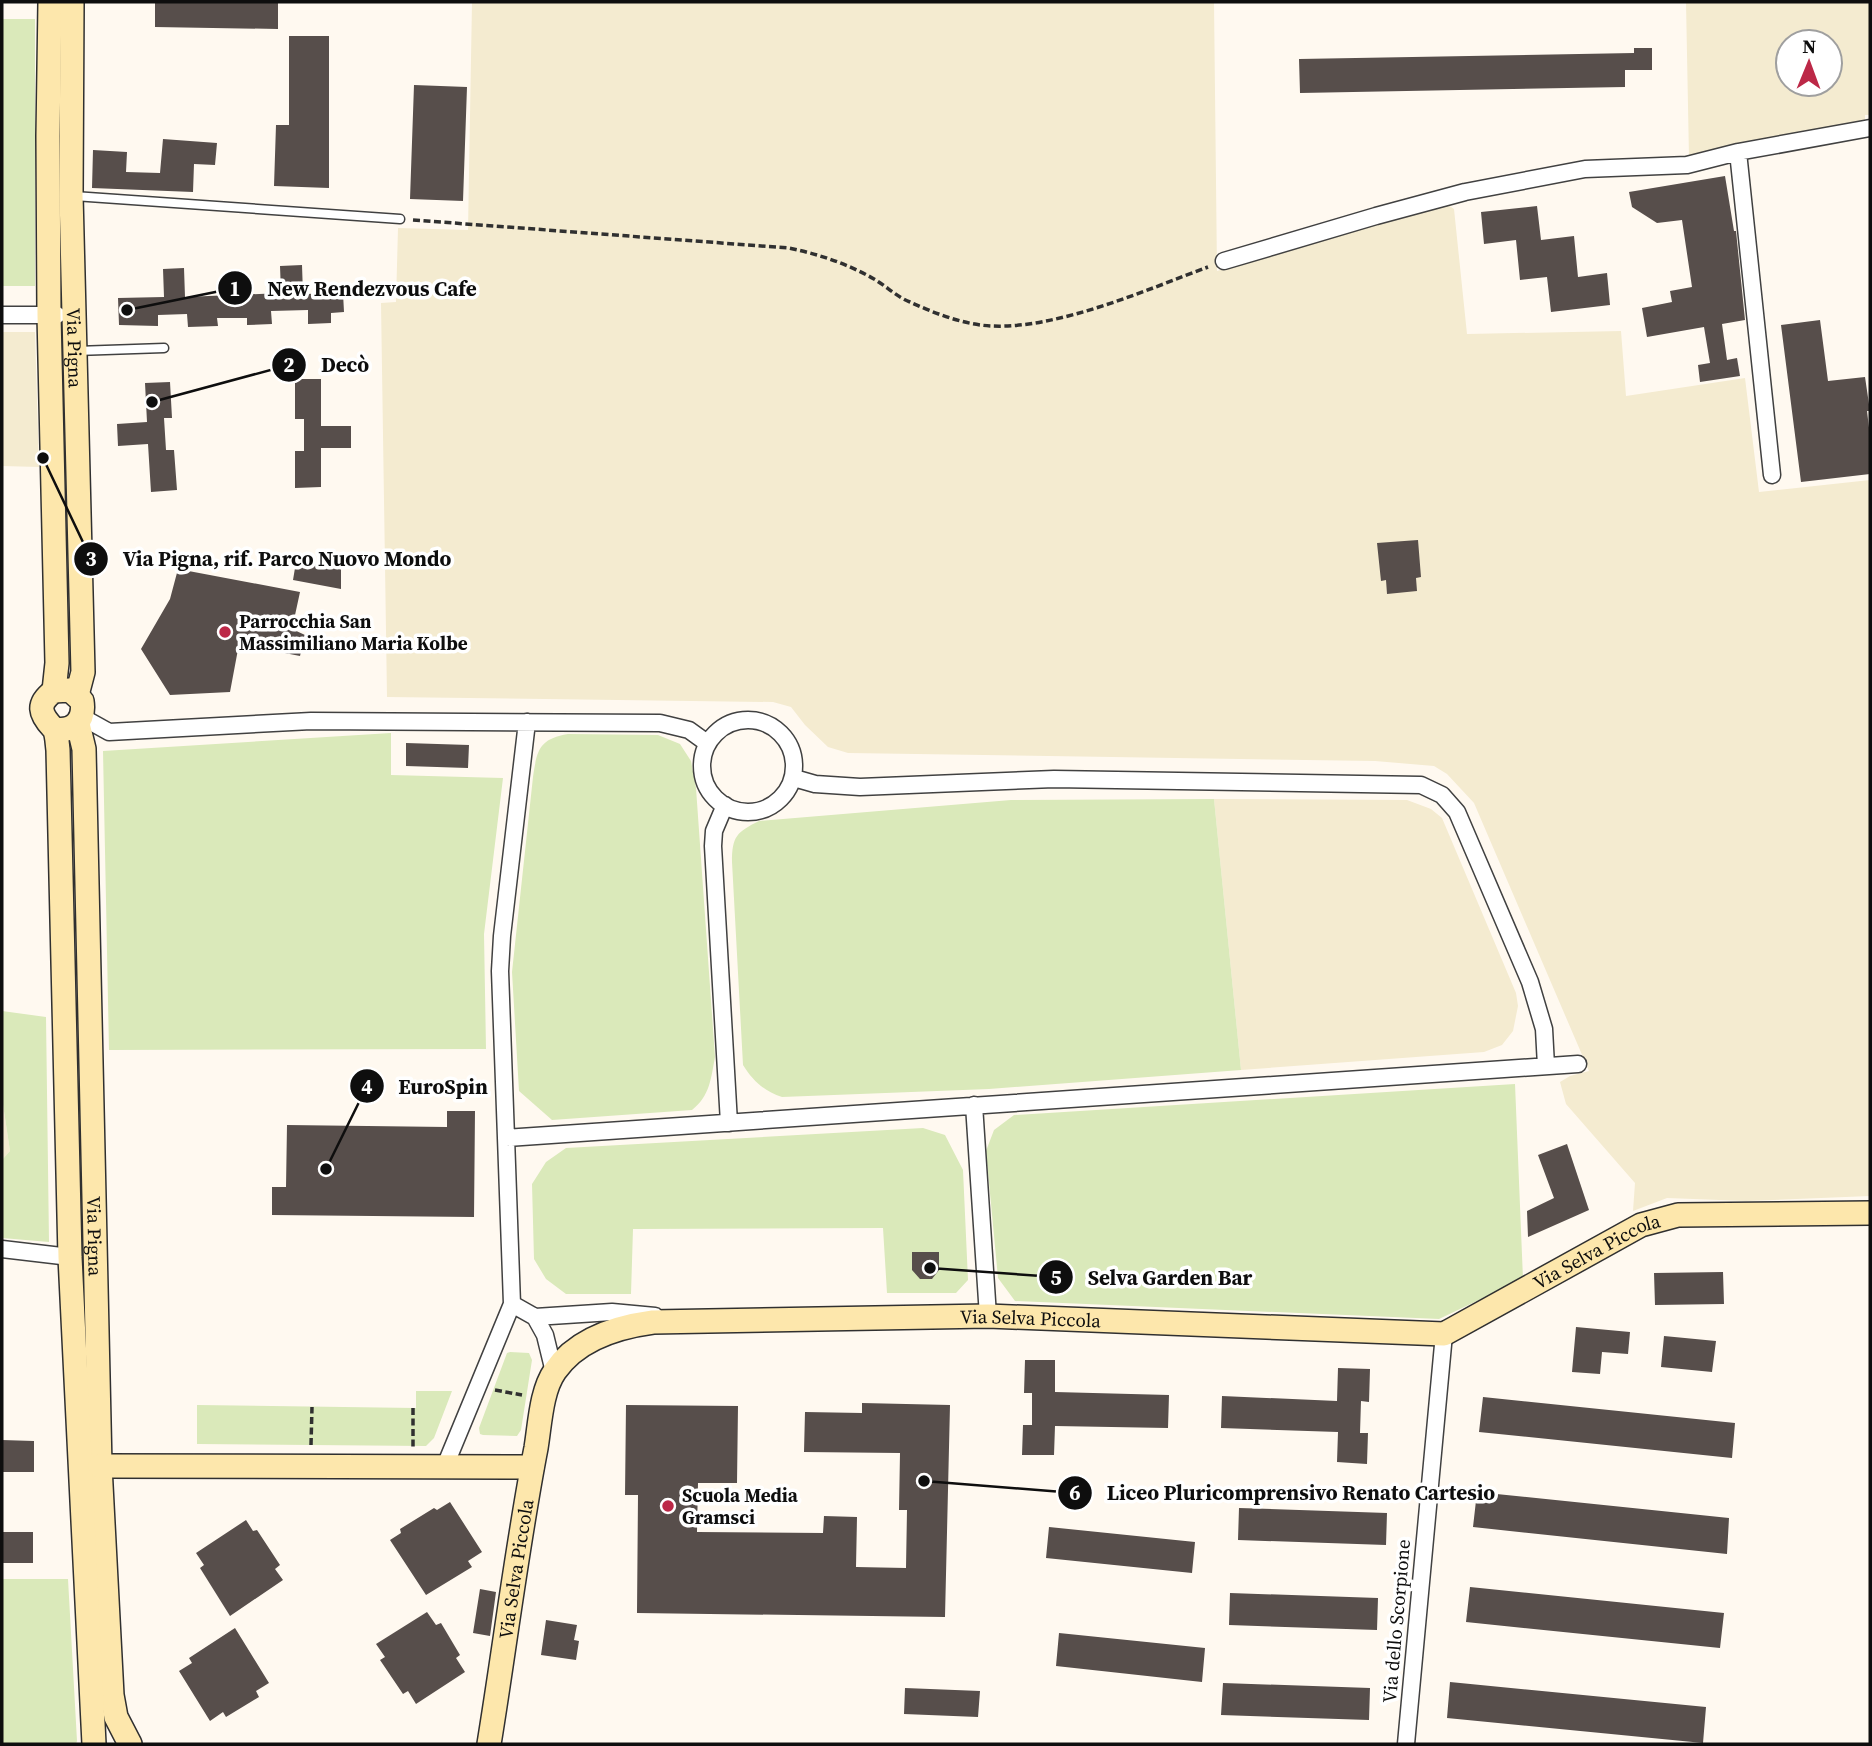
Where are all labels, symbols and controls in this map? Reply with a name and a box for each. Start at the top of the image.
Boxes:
north arrow [1774,28,1844,98]
text: N [1802,33,1817,59]
callout: New Rendezvous Cafe [218,267,490,309]
text: 1 [229,274,241,303]
text: New Rendezvous Cafe [267,274,477,303]
street label: Via Pigna [61,308,89,389]
callout: Decò [272,344,383,386]
text: 2 [283,350,295,379]
text: Decò [321,350,369,379]
callout: Via Pigna, rif. Parco Nuovo Mondo [74,538,465,580]
text: 3 [85,544,97,573]
text: Via Pigna, rif. Parco Nuovo Mondo [123,544,451,573]
place label: Parrocchia San Massimiliano Maria Kolbe [239,608,468,656]
marker: Parrocchia San Massimiliano Maria Kolbe [217,624,233,640]
callout: EuroSpin [350,1065,502,1107]
text: 4 [361,1072,373,1101]
text: EuroSpin [398,1072,488,1101]
street label: Via Pigna [81,1196,109,1277]
street label: Via Selva Piccola [1528,1207,1664,1295]
callout: Selva Garden Bar [1039,1256,1267,1298]
text: 5 [1050,1263,1062,1292]
text: Selva Garden Bar [1088,1263,1253,1292]
street label: Via Selva Piccola [960,1303,1102,1333]
callout: Liceo Pluricomprensivo Renato Cartesio [1057,1472,1509,1514]
text: 6 [1069,1478,1081,1507]
text: Liceo Pluricomprensivo Renato Cartesio [1107,1478,1495,1507]
place label: Scuola Media Gramsci [682,1482,799,1530]
street label: Via Selva Piccola [492,1497,540,1641]
marker: Scuola Media Gramsci [660,1498,676,1514]
street label: Via dello Scorpione [1376,1538,1416,1704]

